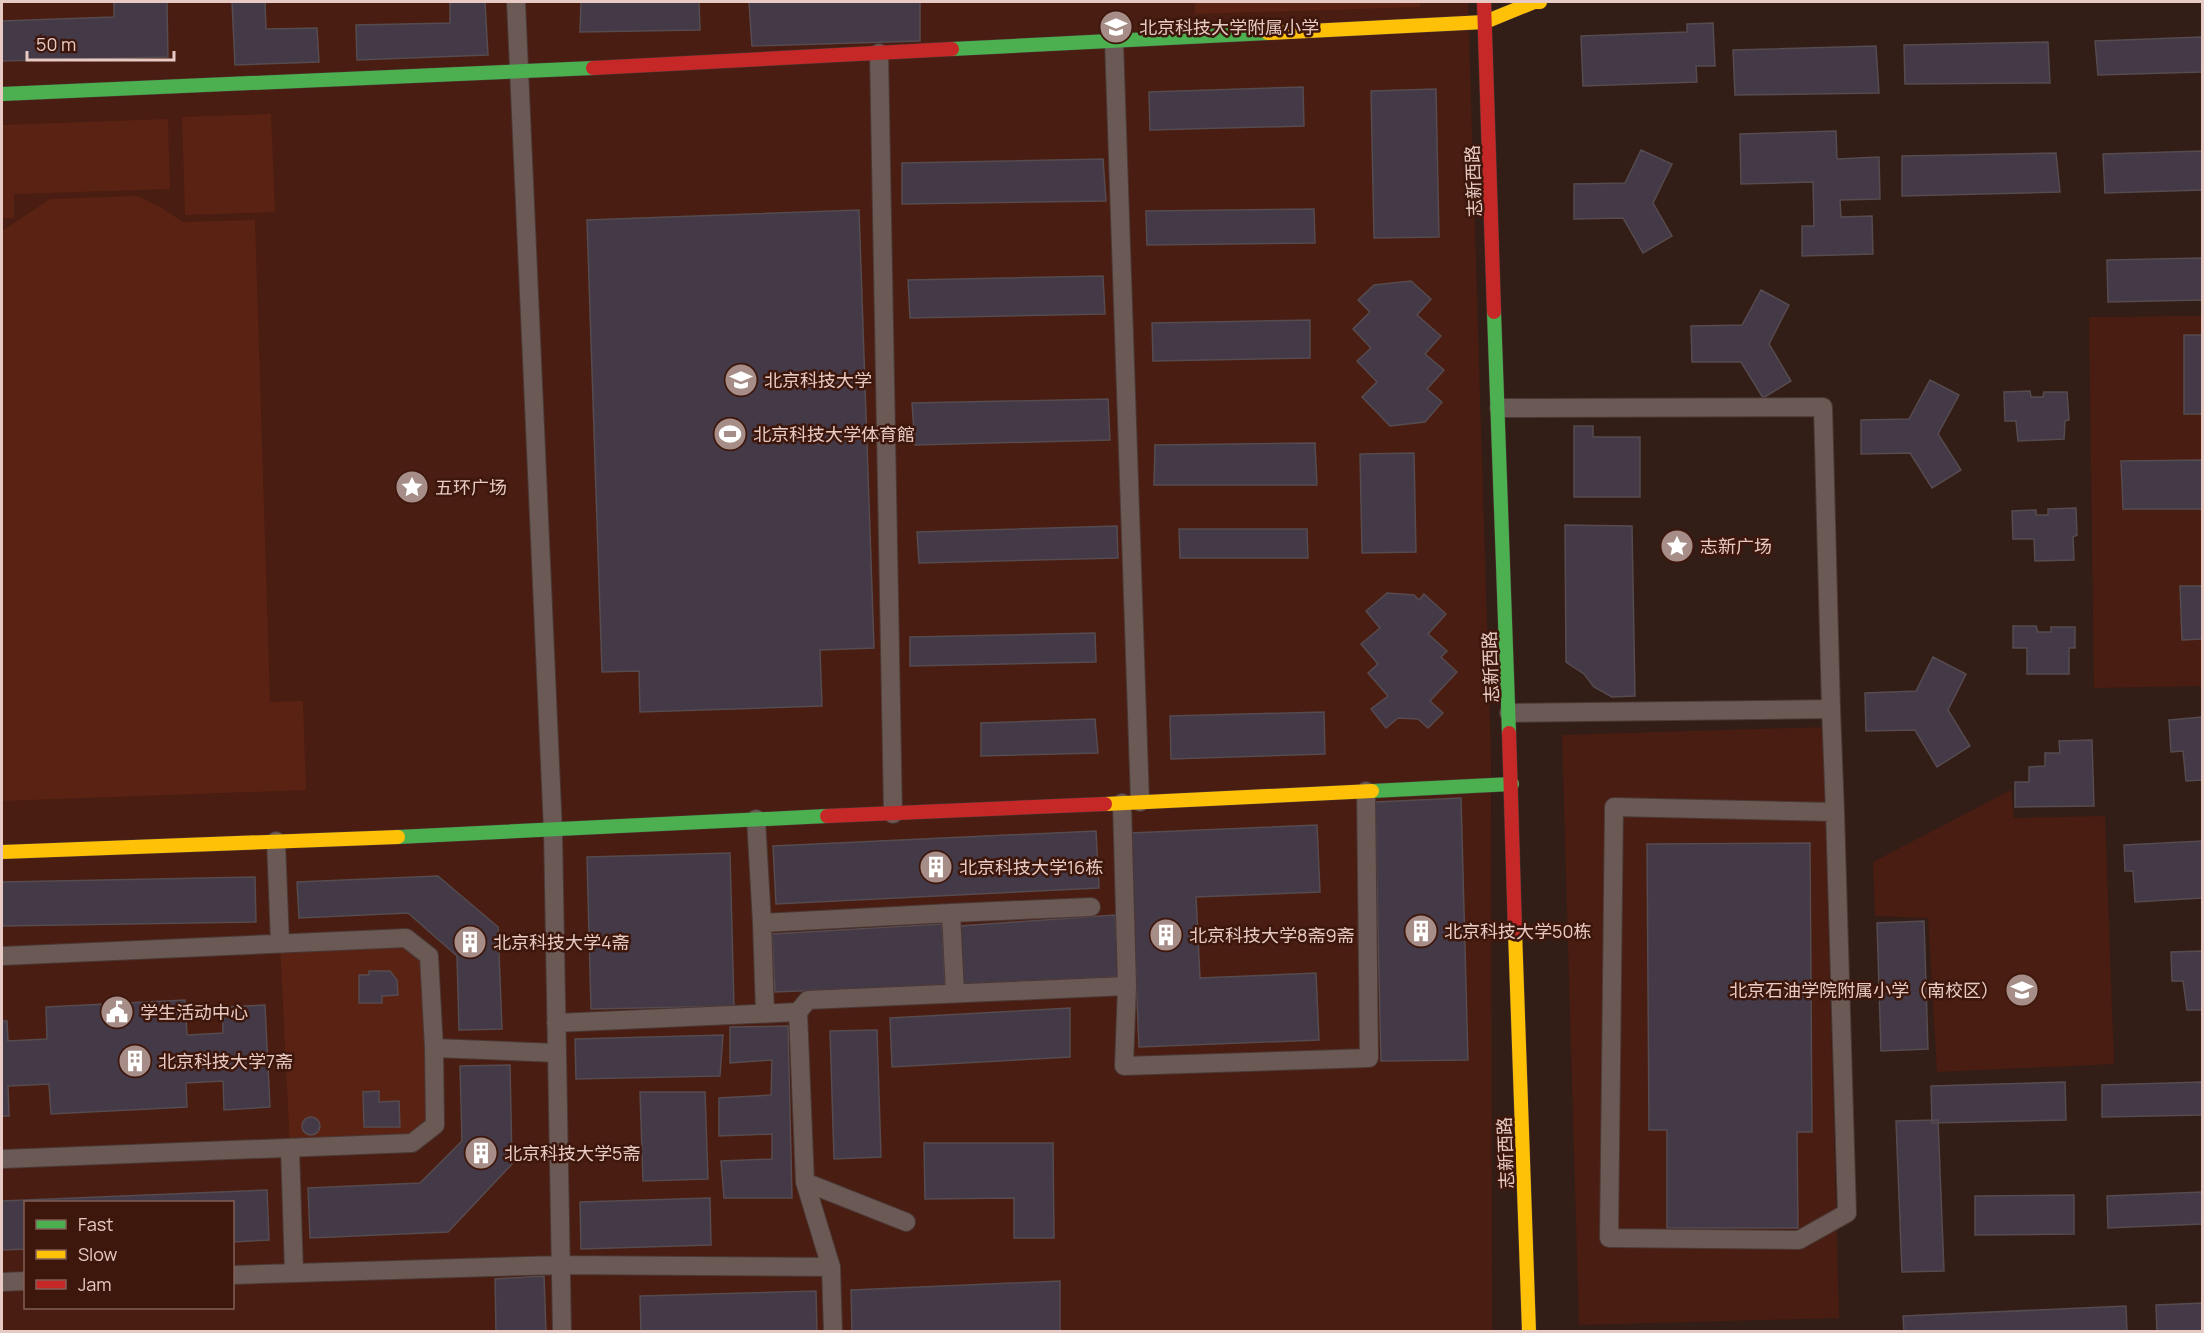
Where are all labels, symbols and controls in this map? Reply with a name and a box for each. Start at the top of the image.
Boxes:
school or university icon: 北京科技大学附属小学 [1098,9,1134,45]
place label: 北京科技大学附属小学 [1139,15,1319,39]
scale bar [27,24,174,62]
text: 50 m [36,32,76,56]
street label: 志新西路 [1460,145,1486,217]
school or university icon: 北京科技大学 [723,362,759,398]
place label: 北京科技大学 [764,368,872,392]
sports icon: 北京科技大学体育館 [712,416,748,452]
place label: 北京科技大学体育館 [753,422,915,446]
place icon: 五环广场 [394,469,430,505]
place label: 五环广场 [435,475,507,499]
place icon: 志新广场 [1659,528,1695,564]
place label: 志新广场 [1700,534,1772,558]
street label: 志新西路 [1477,631,1503,703]
building icon: 北京科技大学16栋 [918,849,954,885]
place label: 北京科技大学16栋 [959,855,1103,879]
building icon: 北京科技大学50栋 [1403,913,1439,949]
building icon: 北京科技大学8斋9斋 [1148,917,1184,953]
place label: 北京科技大学50栋 [1444,919,1591,943]
place label: 北京科技大学8斋9斋 [1189,923,1355,947]
building icon: 北京科技大学4斋 [452,924,488,960]
place label: 北京科技大学4斋 [493,930,630,954]
school or university icon: 北京石油学院附属小学（南校区） [2004,972,2040,1008]
place label: 北京石油学院附属小学（南校区） [1729,978,1999,1002]
public building icon: 学生活动中心 [99,994,135,1030]
place label: 学生活动中心 [140,1000,248,1024]
building icon: 北京科技大学7斋 [117,1043,153,1079]
place label: 北京科技大学7斋 [158,1049,293,1073]
street label: 志新西路 [1492,1117,1518,1189]
building icon: 北京科技大学5斋 [463,1135,499,1171]
place label: 北京科技大学5斋 [504,1141,640,1165]
legend [24,1201,234,1309]
text: Fast [78,1212,113,1236]
text: Slow [78,1242,118,1266]
text: Jam [78,1272,112,1296]

